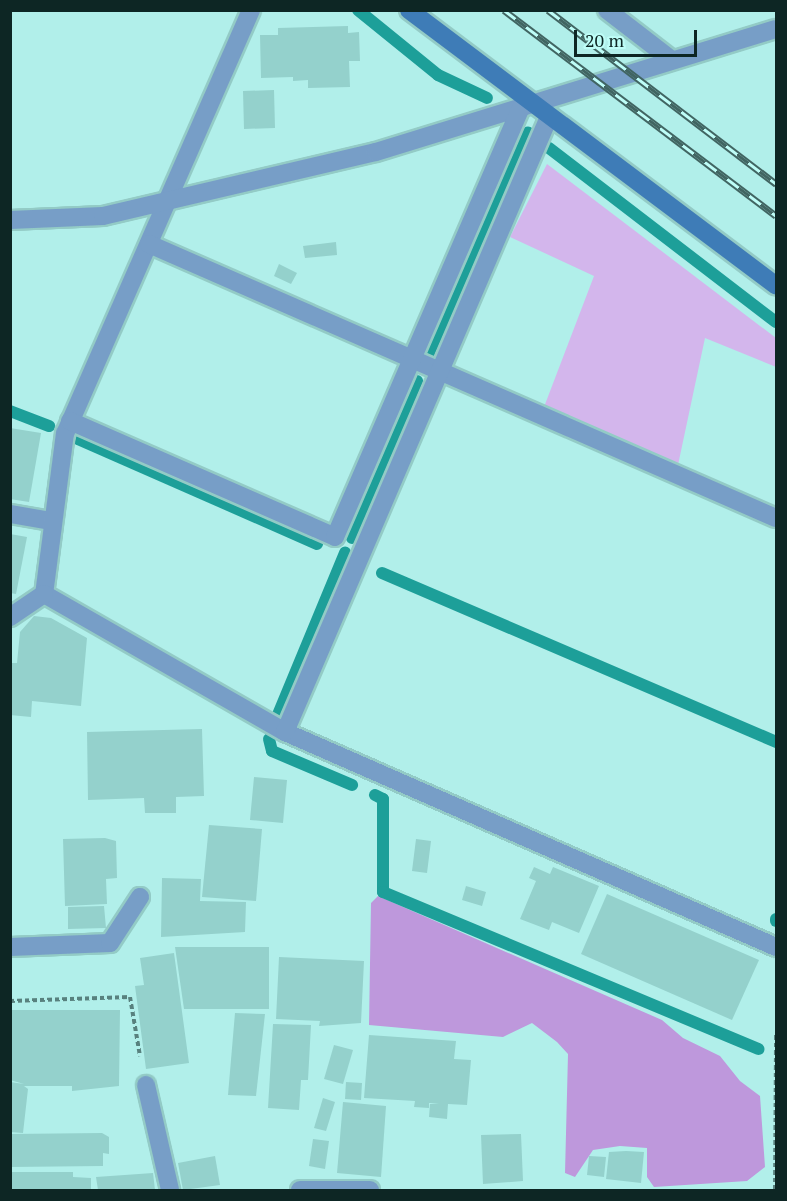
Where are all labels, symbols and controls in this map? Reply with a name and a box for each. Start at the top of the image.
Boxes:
scale bar [577,18,700,56]
text: 20 m [585,28,624,52]

